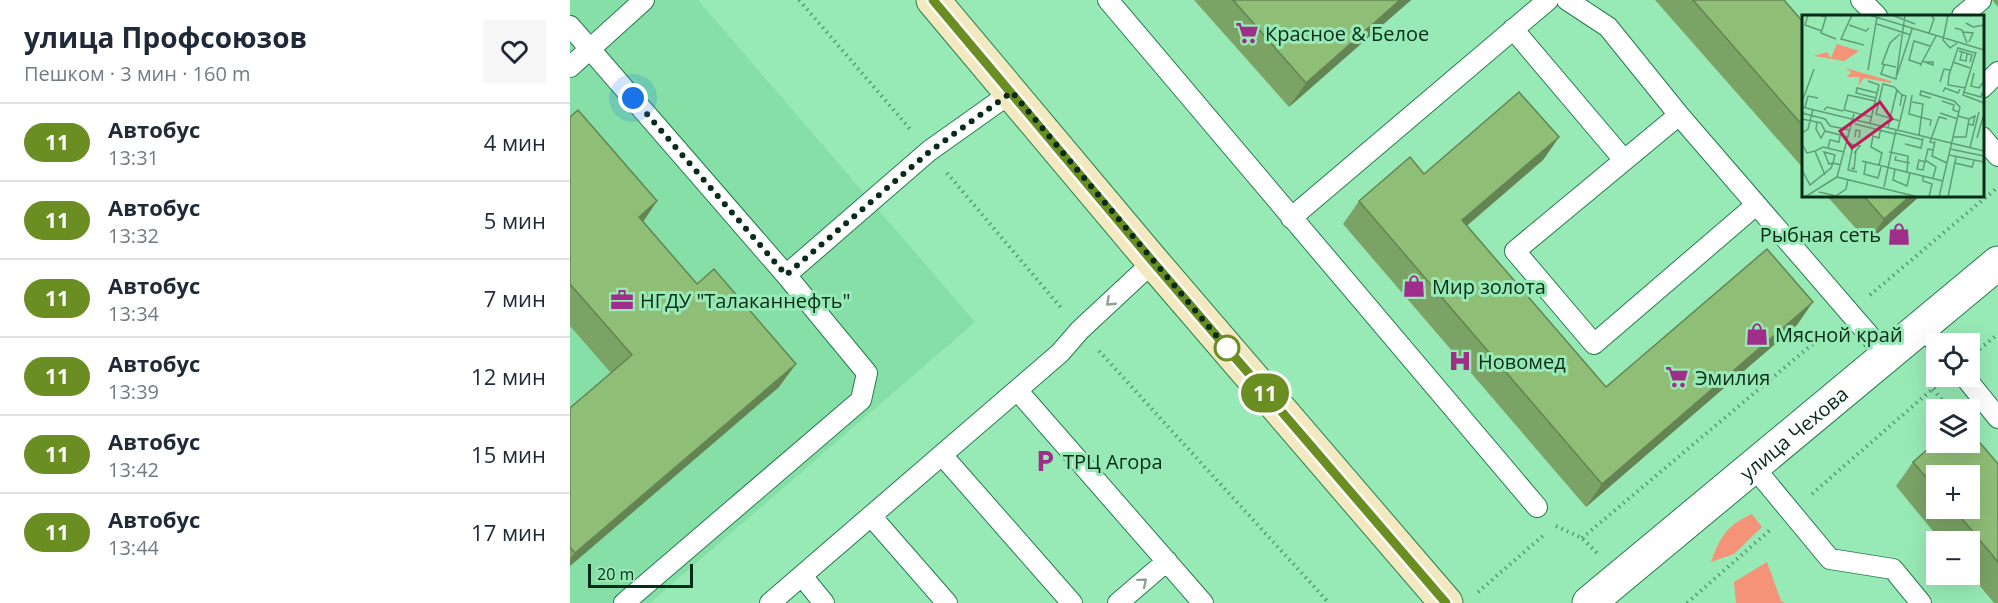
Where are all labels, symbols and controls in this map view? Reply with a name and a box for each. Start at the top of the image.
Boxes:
inset map [1802,15,1983,196]
text: улица Профсоюзов [24,18,307,56]
button: heart [483,20,546,83]
supermarket icon: Красное & Белое [1234,20,1260,46]
place label: Красное & Белое [1265,20,1429,47]
text: Пешком · 3 мин · 160 m [24,60,251,87]
your location [618,83,648,113]
text: Автобус [108,114,200,144]
text: 4 мин [484,127,546,157]
text: 11 [45,128,69,156]
text: 13:31 [108,144,159,171]
text: Автобус [108,192,200,222]
text: 5 мин [484,205,546,235]
text: 11 [45,206,69,234]
place label: Рыбная сеть [1760,221,1881,248]
shop icon: Рыбная сеть [1886,221,1912,247]
text: 13:32 [108,222,159,249]
text: Автобус [108,270,200,300]
shop icon: Мир золота [1401,273,1427,299]
place label: Мир золота [1432,273,1546,300]
text: 7 мин [484,283,546,313]
text: 11 [45,284,69,312]
office icon: НГДУ "Талаканнефть" [609,287,635,313]
place label: НГДУ "Талаканнефть" [640,287,851,314]
one-way arrow [1107,295,1117,306]
text: 13:34 [108,300,159,327]
shop icon: Мясной край [1744,321,1770,347]
place label: Мясной край [1775,321,1903,348]
map controls [1926,333,1980,585]
button: locate [1926,333,1980,387]
unlabelled marker [1214,335,1240,361]
text: Автобус [108,348,200,378]
hospital icon: Новомед [1447,348,1473,374]
place label: Новомед [1478,348,1566,375]
text: 12 мин [471,361,546,391]
text: 11 [45,362,69,390]
supermarket icon: Эмилия [1664,364,1690,390]
place label: Эмилия [1695,364,1770,391]
line badge: 11 [1238,374,1292,412]
text: 13:39 [108,378,159,405]
text: 11 [1253,379,1277,407]
street label: улица Чехова [1734,380,1853,486]
button: layers [1926,399,1980,453]
text: Автобус [108,426,200,456]
text: 15 мин [471,439,546,469]
text: 11 [45,440,69,468]
parking icon: ТРЦ Агора [1032,448,1058,474]
place label: ТРЦ Агора [1063,448,1163,475]
text: 13:42 [108,456,159,483]
button: + [1926,465,1980,519]
text: Автобус [108,504,200,534]
text: 17 мин [471,517,546,547]
text: 11 [45,518,69,546]
button: − [1926,531,1980,585]
text: 13:44 [108,534,159,561]
scale bar [588,561,693,588]
text: 20 m [597,563,634,585]
one-way arrow [1136,578,1147,589]

